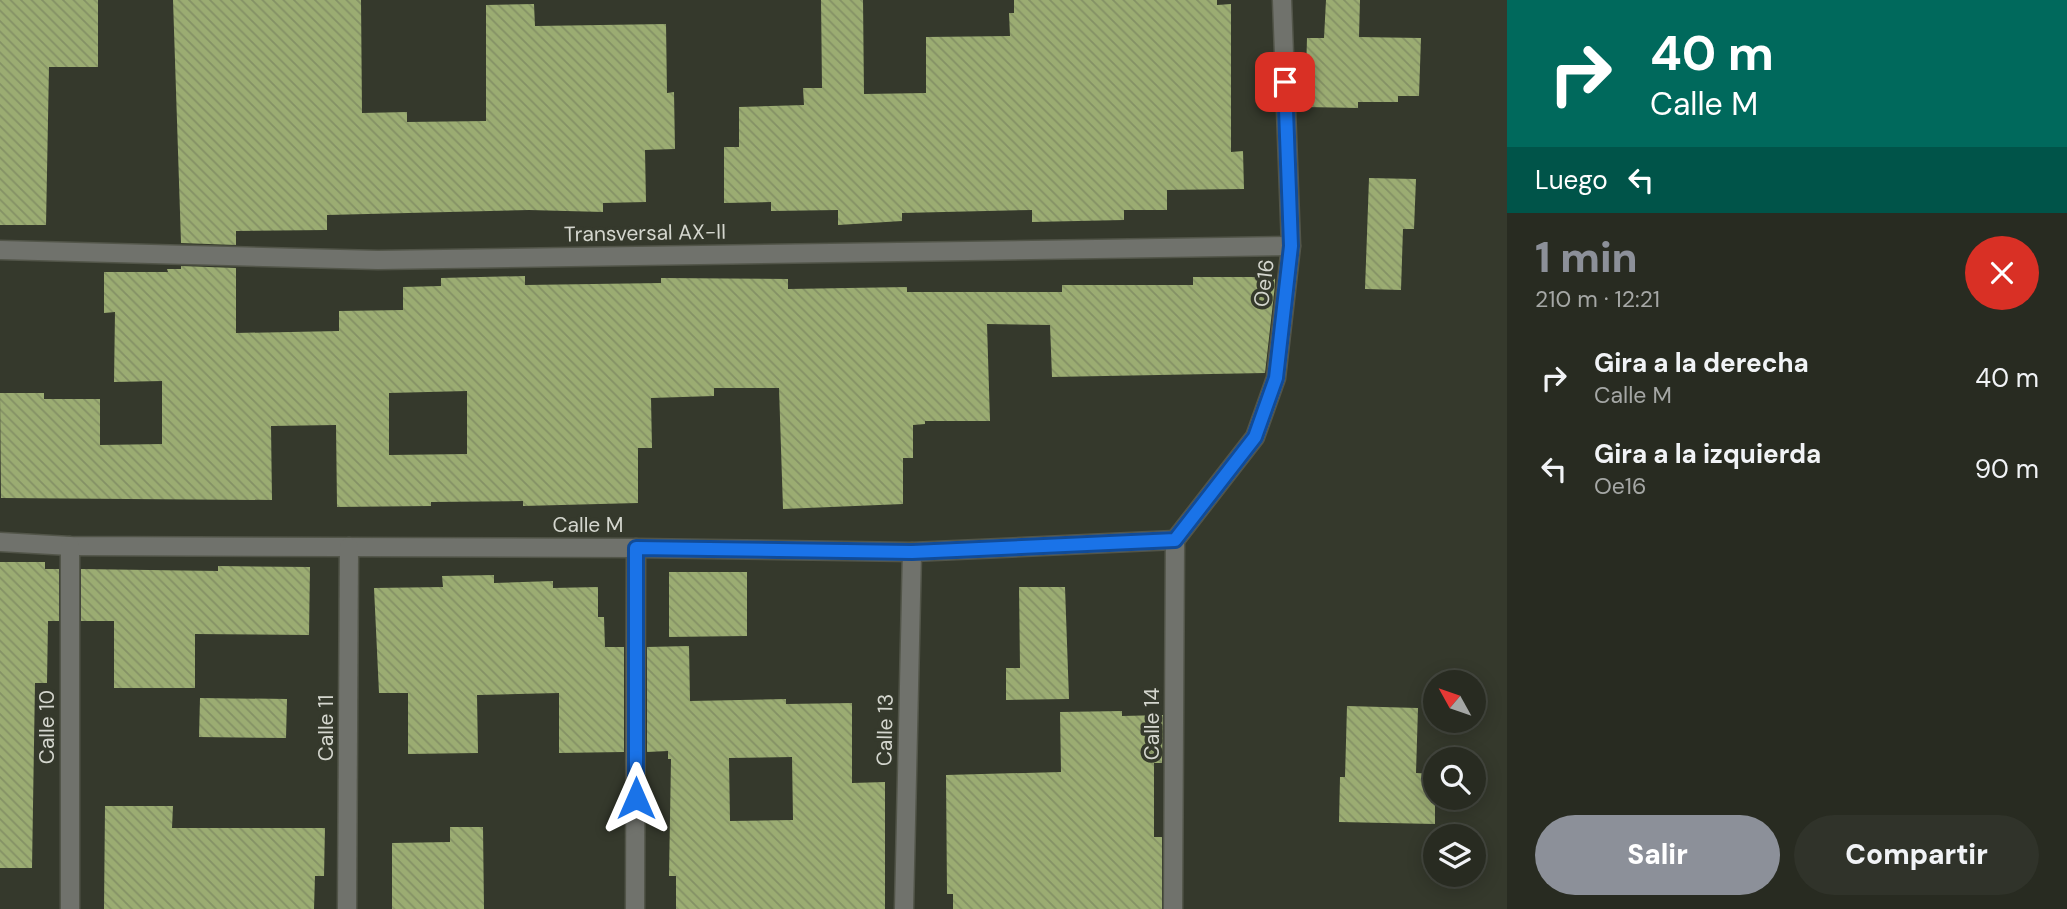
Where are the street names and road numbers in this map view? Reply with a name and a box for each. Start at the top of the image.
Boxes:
street label: Transversal AX-II [564,218,726,248]
street label: Oe16 [1247,258,1281,308]
street label: Calle M [552,511,624,539]
street label: Calle 14 [1138,687,1166,760]
street label: Calle 10 [33,690,61,764]
street label: Calle 13 [870,694,900,766]
street label: Calle 11 [312,695,340,761]

